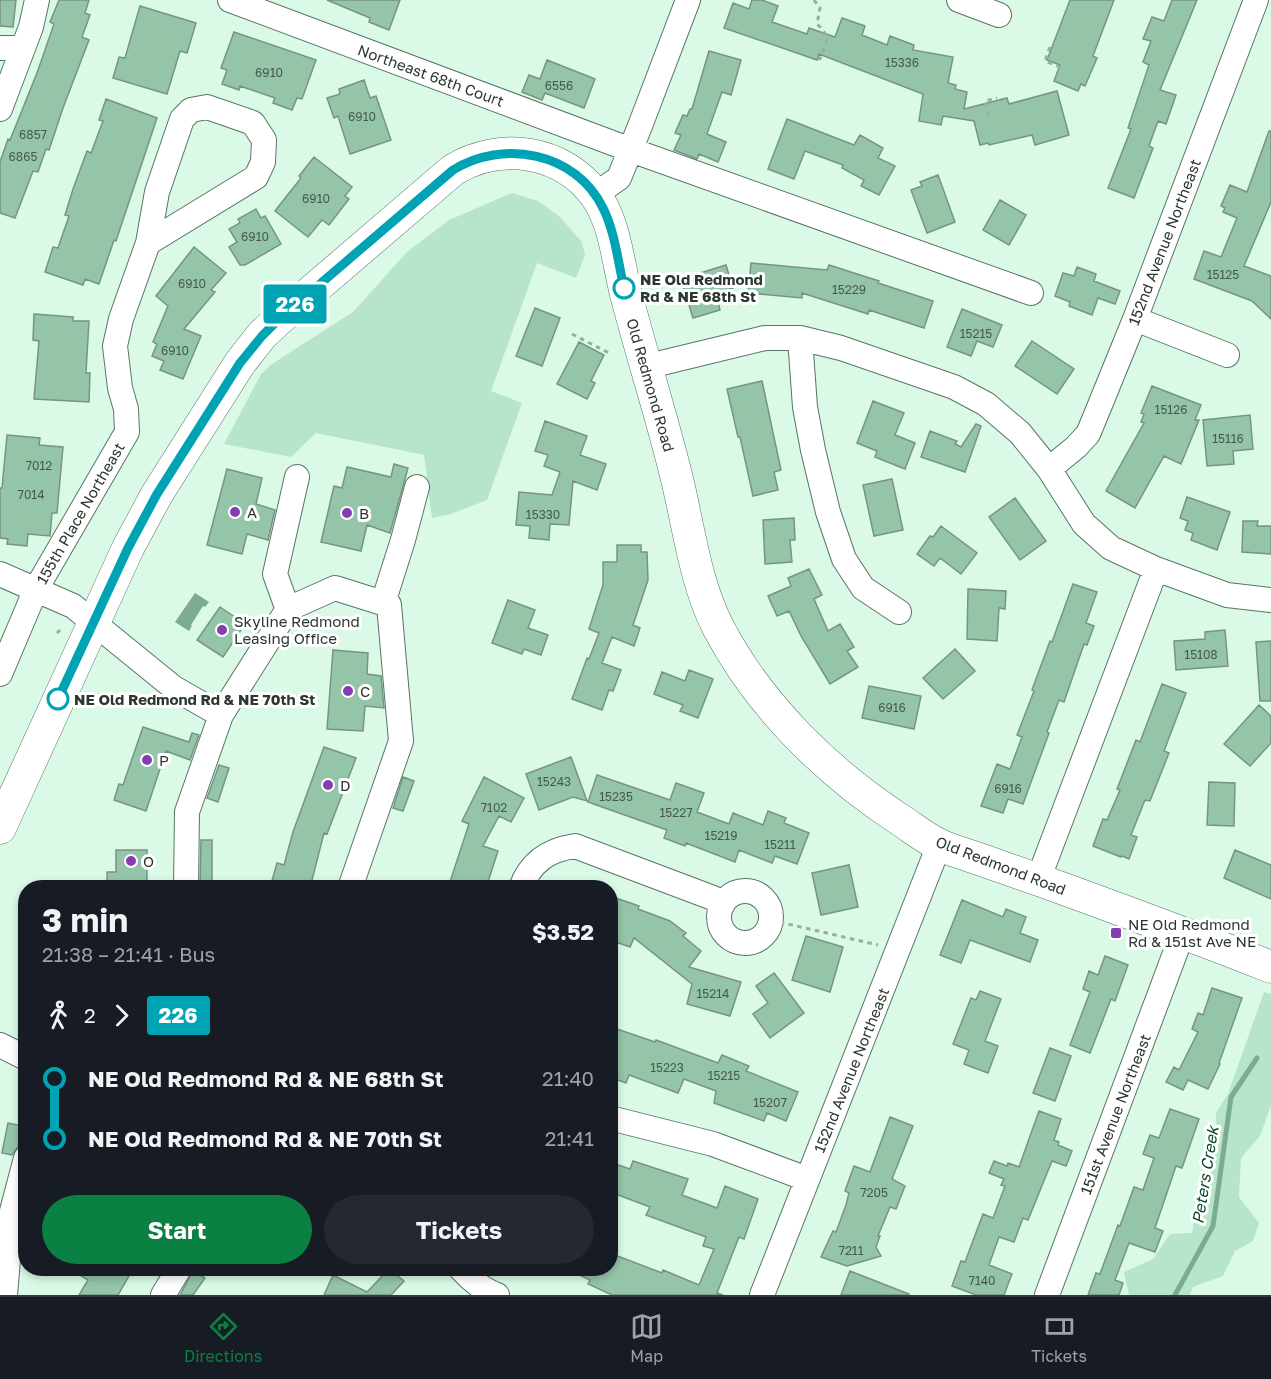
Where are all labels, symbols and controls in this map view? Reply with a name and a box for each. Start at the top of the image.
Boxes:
street label: Northeast 68th Court [355,40,507,110]
house number: 15336 [885,55,919,70]
house number: 6910 [255,65,283,80]
house number: 6556 [545,78,573,93]
house number: 6910 [348,109,376,124]
house number: 6857 [19,127,47,142]
house number: 6865 [9,149,37,164]
street label: 152nd Avenue Northeast [1124,156,1204,328]
house number: 6910 [302,191,330,206]
house number: 6910 [241,229,269,244]
house number: 15125 [1207,267,1239,282]
place label: NE Old Redmond Rd & NE 68th St [640,270,763,305]
house number: 6910 [178,276,206,291]
marker: NE Old Redmond Rd & NE 68th St [613,277,635,299]
house number: 15229 [832,282,866,297]
line badge: 226 [260,284,330,324]
text: 226 [276,291,314,317]
street label: Old Redmond Road [623,316,679,454]
house number: 15215 [960,326,992,341]
house number: 6910 [161,343,189,358]
house number: 15126 [1155,402,1187,417]
house number: 15116 [1212,431,1244,446]
street label: 155th Place Northeast [32,439,128,587]
house number: 7012 [26,458,52,473]
house number: 7014 [18,487,44,502]
place label: A [247,503,257,521]
place label: B [359,504,369,522]
marker: A [228,505,242,519]
marker: B [340,506,354,520]
house number: 15330 [526,507,560,522]
place label: Skyline Redmond Leasing Office [234,612,360,647]
marker: Skyline Redmond Leasing Office [215,623,229,637]
house number: 15108 [1184,647,1218,662]
place label: C [360,682,370,700]
marker: C [341,684,355,698]
marker: NE Old Redmond Rd & NE 70th St [47,688,69,710]
place label: NE Old Redmond Rd & NE 70th St [74,690,315,708]
house number: 6916 [878,700,906,715]
place label: P [159,751,169,769]
marker: P [140,753,154,767]
house number: 15243 [537,774,571,789]
place label: D [340,776,351,794]
marker: D [321,778,335,792]
house number: 6916 [994,781,1022,796]
house number: 15235 [599,789,633,804]
house number: 7102 [481,800,507,815]
house number: 15227 [659,805,693,820]
house number: 15219 [705,828,737,843]
street label: Old Redmond Road [933,832,1069,898]
house number: 15211 [764,837,796,852]
place label: O [143,852,154,870]
marker: O [124,854,138,868]
text: 3 min [42,900,128,939]
place label: NE Old Redmond Rd & 151st Ave NE [1128,915,1256,950]
text: $3.52 [532,918,594,945]
marker: NE Old Redmond Rd & 151st Ave NE [1109,926,1123,940]
text: 21:38 – 21:41 · Bus [42,942,215,966]
street label: 152nd Avenue Northeast [810,985,892,1155]
house number: 15214 [697,986,729,1001]
icon: walk [42,999,75,1032]
icon: forward [105,999,138,1032]
text: 226 [159,1002,198,1028]
text: 2 [84,1003,96,1027]
street label: 151st Avenue Northeast [1076,1031,1154,1197]
house number: 15223 [650,1060,684,1075]
text: NE Old Redmond Rd & NE 68th St [88,1065,443,1092]
text: 21:40 [542,1066,594,1090]
house number: 15215 [708,1068,740,1083]
house number: 15207 [753,1095,787,1110]
water label: Peters Creek [1187,1123,1223,1225]
text: NE Old Redmond Rd & NE 70th St [88,1125,442,1152]
text: 21:41 [545,1126,594,1150]
house number: 7205 [860,1185,888,1200]
button: Start [42,1195,312,1264]
button: Tickets [324,1195,594,1264]
house number: 7211 [839,1243,864,1258]
house number: 7140 [969,1273,995,1288]
tab: Directions [184,1310,262,1366]
tab: Map [630,1310,663,1366]
tab: Tickets [1031,1310,1087,1366]

